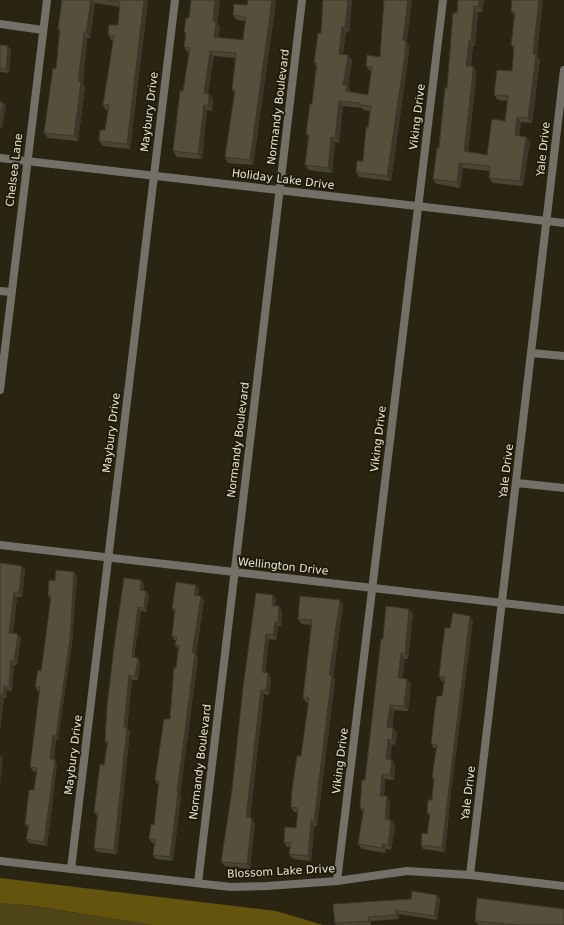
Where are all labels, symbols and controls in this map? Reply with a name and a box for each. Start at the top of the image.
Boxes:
street label: Normandy Boulevard [265,48,293,166]
street label: Maybury Drive [139,71,161,153]
street label: Viking Drive [407,83,429,151]
street label: Yale Drive [535,121,553,177]
street label: Chelsea Lane [4,133,26,207]
street label: Holiday Lake Drive [231,167,335,193]
street label: Normandy Boulevard [225,381,253,499]
street label: Maybury Drive [101,392,123,474]
street label: Viking Drive [368,405,390,473]
street label: Yale Drive [497,443,517,499]
street label: Wellington Drive [237,556,329,578]
street label: Normandy Boulevard [187,703,215,821]
street label: Maybury Drive [63,714,85,796]
street label: Viking Drive [330,727,352,795]
street label: Yale Drive [459,765,479,821]
street label: Blossom Lake Drive [227,863,335,881]

